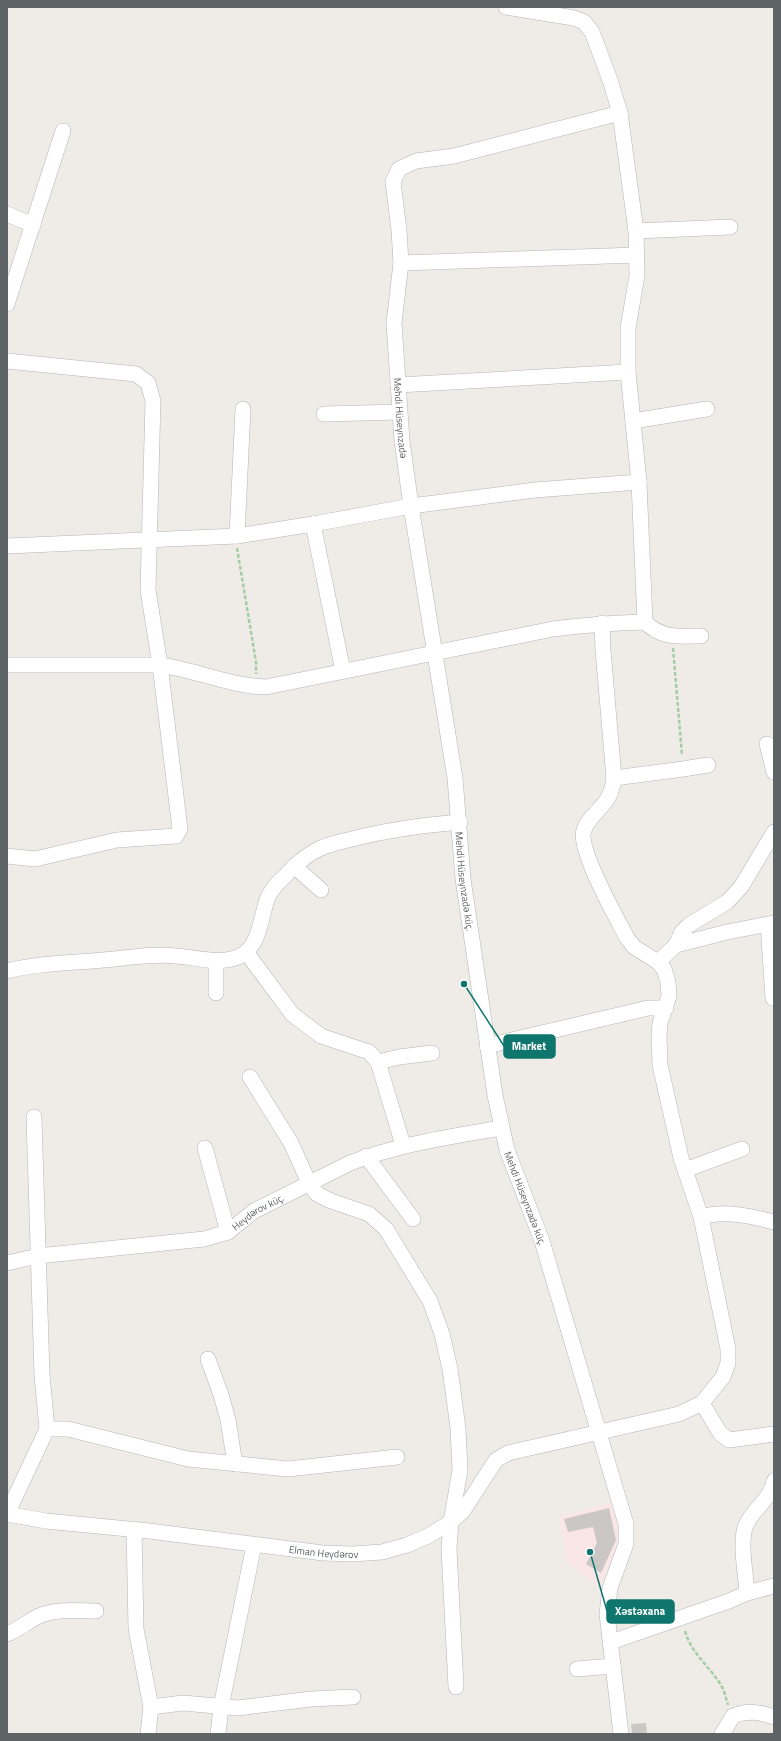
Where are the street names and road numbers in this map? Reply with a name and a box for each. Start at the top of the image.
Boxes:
street label: Mehdi Hüseynzadə [390,377,412,460]
street label: Mehdi Hüseynzadə küç. [452,831,478,932]
street label: Mehdi Hüseynzadə küç. [501,1149,550,1247]
street label: Heydərov küç. [228,1190,287,1234]
street label: Elman Heydərov [288,1541,359,1562]

